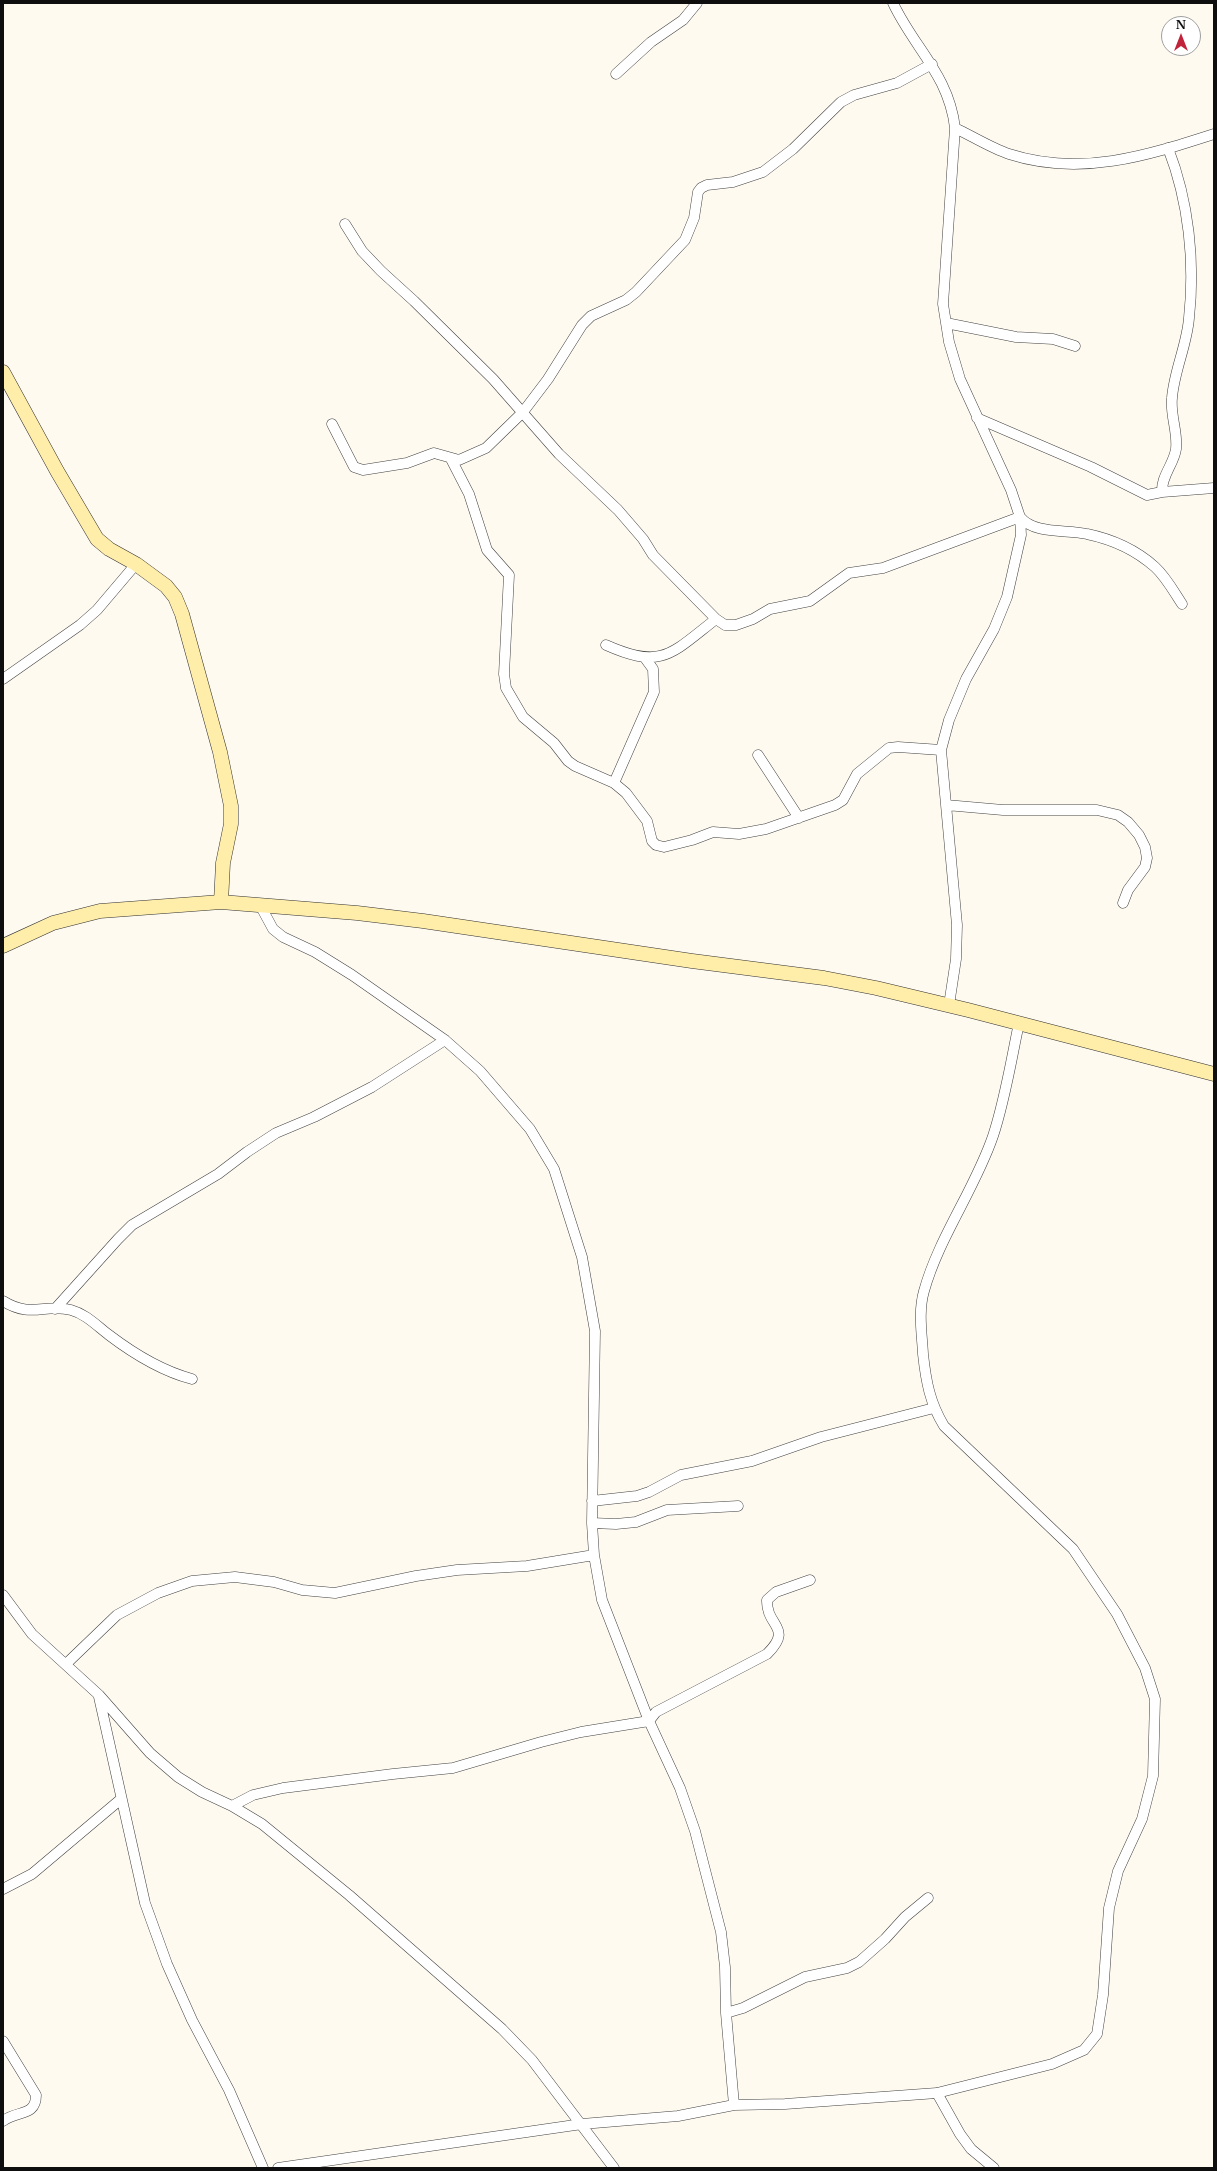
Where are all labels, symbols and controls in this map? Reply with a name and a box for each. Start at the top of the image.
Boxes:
north arrow [1161,16,1201,56]
text: N [1176,18,1186,32]

